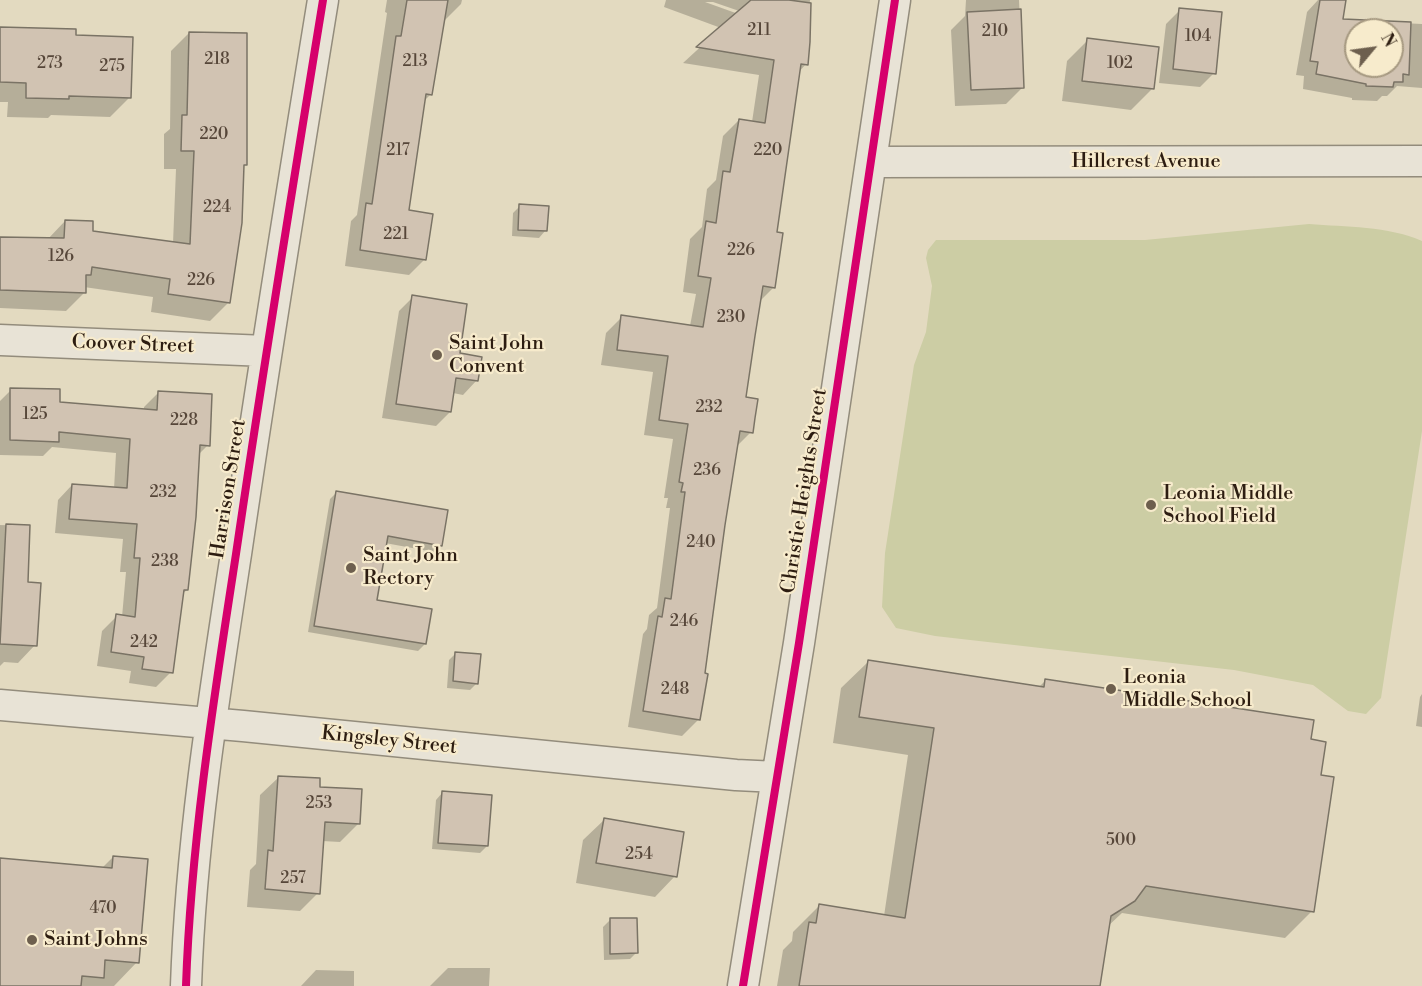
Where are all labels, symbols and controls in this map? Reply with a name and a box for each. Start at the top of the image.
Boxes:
north arrow [1344,18,1404,78]
house number: 211 [747,21,771,41]
house number: 210 [982,22,1008,42]
house number: 104 [1185,27,1211,47]
text: N [1376,30,1400,51]
house number: 218 [204,50,230,70]
house number: 213 [402,52,428,72]
house number: 273 [37,54,63,74]
house number: 102 [1107,54,1133,74]
house number: 275 [99,57,125,77]
house number: 220 [200,125,228,145]
house number: 217 [386,141,410,161]
house number: 220 [754,141,782,161]
street label: Hillcrest Avenue [1071,150,1221,174]
house number: 224 [203,198,231,218]
house number: 221 [383,225,409,245]
house number: 226 [727,241,755,261]
house number: 126 [48,247,74,267]
house number: 226 [187,271,215,291]
house number: 230 [717,308,745,328]
street label: Coover Street [71,331,195,359]
place label: Saint John Convent [449,332,544,379]
marker: Saint John Convent [430,348,444,362]
street label: Christie Heights Street [777,387,833,595]
house number: 232 [695,398,723,418]
house number: 125 [22,405,48,425]
house number: 228 [170,411,198,431]
street label: Harrison Street [206,417,252,561]
house number: 236 [693,461,721,481]
place label: Leonia Middle School Field [1163,482,1293,529]
house number: 232 [149,483,177,503]
marker: Leonia Middle School Field [1144,498,1158,512]
house number: 240 [686,533,716,553]
place label: Saint John Rectory [363,544,458,591]
house number: 238 [151,552,179,572]
marker: Saint John Rectory [344,561,358,575]
house number: 246 [670,612,698,632]
house number: 242 [130,633,158,653]
place label: Leonia Middle School [1123,666,1252,713]
house number: 248 [661,680,689,700]
marker: Leonia Middle School [1104,682,1118,696]
street label: Kingsley Street [320,722,458,760]
house number: 253 [306,794,332,814]
house number: 500 [1106,831,1136,851]
house number: 254 [625,845,653,865]
house number: 257 [280,869,306,889]
house number: 470 [89,899,117,919]
place label: Saint Johns [44,928,148,952]
marker: Saint Johns [25,933,39,947]

